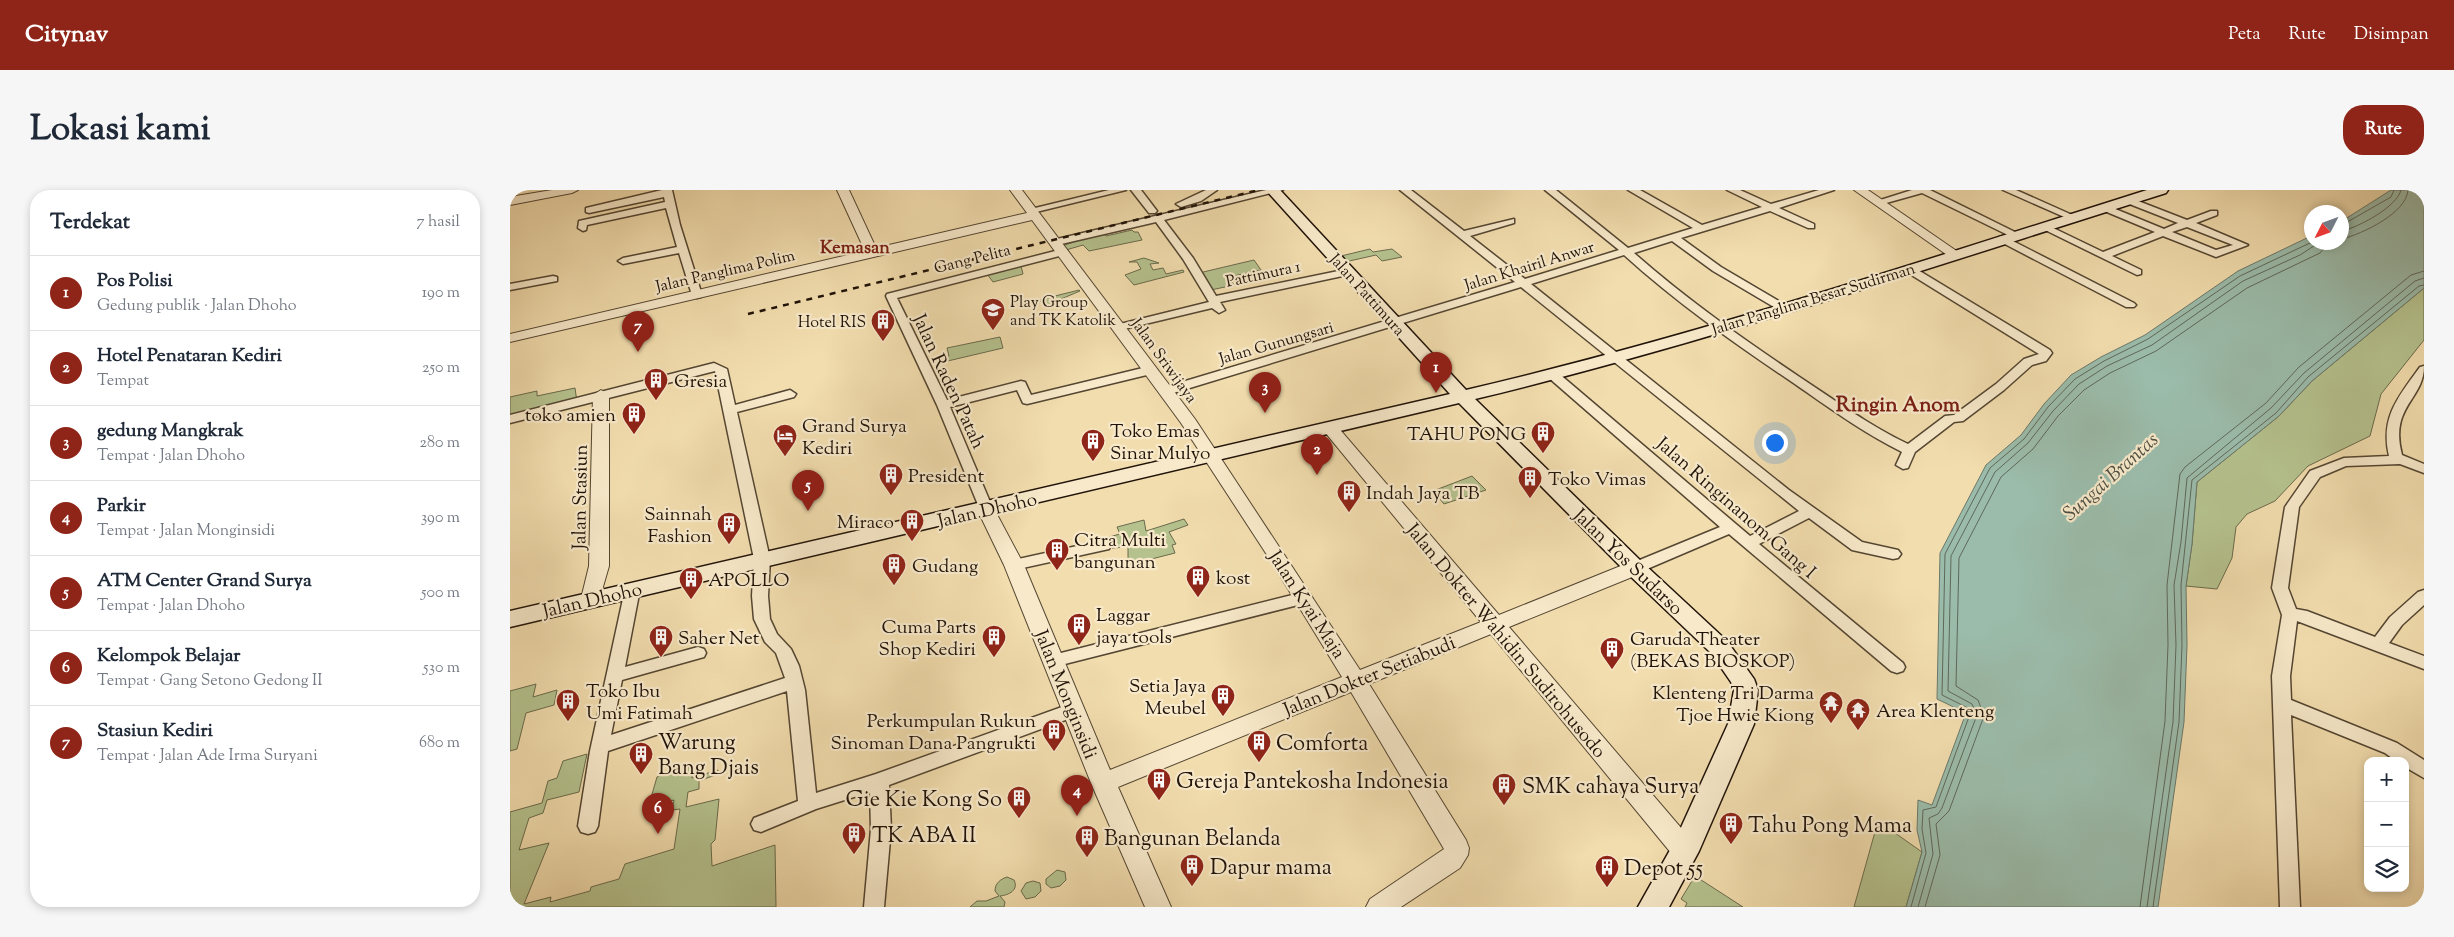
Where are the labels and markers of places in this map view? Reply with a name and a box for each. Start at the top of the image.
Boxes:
place label: Play Group and TK Katolik [1010,292,1116,333]
school or university icon: Play Group and TK Katolik [980,297,1006,331]
building icon: Hotel RIS [870,308,896,342]
pin: 7 [622,311,654,352]
place label: Hotel RIS [798,312,866,335]
pin: 1 [1420,352,1452,393]
building icon: Gresia [643,367,669,401]
place label: Gresia [674,369,727,396]
pin: 3 [1249,372,1281,413]
building icon: toko amien [621,401,647,435]
place label: toko amien [525,403,616,430]
place label: Grand Surya Kediri [802,414,907,463]
place label: Toko Emas Sinar Mulyo [1110,419,1210,468]
building icon: TAHU PONG [1530,420,1556,454]
place label: TAHU PONG [1407,422,1526,449]
hotel icon: Grand Surya Kediri [772,423,798,457]
building icon: Toko Emas Sinar Mulyo [1080,428,1106,462]
pin: 2 [1301,434,1333,475]
building icon: President [878,462,904,496]
place label: President [908,464,985,491]
building icon: Toko Vimas [1517,465,1543,499]
place label: Toko Vimas [1548,467,1646,494]
pin: 5 [792,470,824,511]
building icon: Indah Jaya TB [1336,479,1362,513]
place label: Indah Jaya TB [1366,481,1480,508]
place label: Sainnah Fashion [644,502,712,551]
building icon: Miraco [899,508,925,542]
place label: Miraco [837,510,894,537]
building icon: Sainnah Fashion [716,511,742,545]
place label: Citra Multi bangunan [1074,528,1166,577]
building icon: Citra Multi bangunan [1044,537,1070,571]
building icon: Gudang [881,552,907,586]
place label: Gudang [912,554,978,581]
building icon: kost [1185,564,1211,598]
building icon: APOLLO [678,566,704,600]
place label: kost [1216,566,1251,593]
place label: APOLLO [708,568,789,595]
place label: Laggar jaya tools [1096,603,1172,652]
building icon: Laggar jaya tools [1066,612,1092,646]
place label: Cuma Parts Shop Kediri [879,615,976,664]
building icon: Saher Net [648,624,674,658]
building icon: Cuma Parts Shop Kediri [981,624,1007,658]
place label: Saher Net [678,626,760,653]
place label: Garuda Theater (BEKAS BIOSKOP) [1630,627,1795,676]
building icon: Garuda Theater (BEKAS BIOSKOP) [1599,636,1625,670]
place label: Setia Jaya Meubel [1129,674,1206,723]
place label: Toko Ibu Umi Fatimah [586,679,693,728]
place label: Klenteng Tri Darma Tjoe Hwie Kiong [1652,681,1814,730]
building icon: Setia Jaya Meubel [1210,683,1236,717]
building icon: Toko Ibu Umi Fatimah [555,688,581,722]
temple icon: Klenteng Tri Darma Tjoe Hwie Kiong [1818,690,1844,724]
temple icon: Area Klenteng [1845,697,1871,731]
place label: Area Klenteng [1876,699,1994,726]
place label: Perkumpulan Rukun Sinoman Dana Pangrukti [831,709,1036,758]
building icon: Perkumpulan Rukun Sinoman Dana Pangrukti [1041,718,1067,752]
place label: Warung Bang Djais [658,728,759,785]
building icon: Comforta [1246,729,1272,763]
place label: Comforta [1276,729,1368,761]
building icon: Warung Bang Djais [628,741,654,775]
building icon: Gereja Pantekosha Indonesia [1146,767,1172,801]
place label: Gereja Pantekosha Indonesia [1176,767,1449,799]
building icon: SMK cahaya Surya [1491,772,1517,806]
place label: SMK cahaya Surya [1522,772,1699,804]
pin: 4 [1061,775,1093,816]
place label: Gie Kie Kong So [846,785,1002,817]
building icon: Gie Kie Kong So [1006,785,1032,819]
pin: 6 [642,793,674,834]
building icon: Tahu Pong Mama [1718,811,1744,845]
place label: Tahu Pong Mama [1748,811,1912,843]
building icon: TK ABA II [841,821,867,855]
place label: TK ABA II [872,821,976,853]
building icon: Bangunan Belanda [1074,824,1100,858]
place label: Bangunan Belanda [1104,824,1281,856]
building icon: Dapur mama [1179,853,1205,887]
place label: Dapur mama [1210,853,1332,885]
building icon: Depot 55 [1594,854,1620,888]
place label: Depot 55 [1624,854,1704,886]

